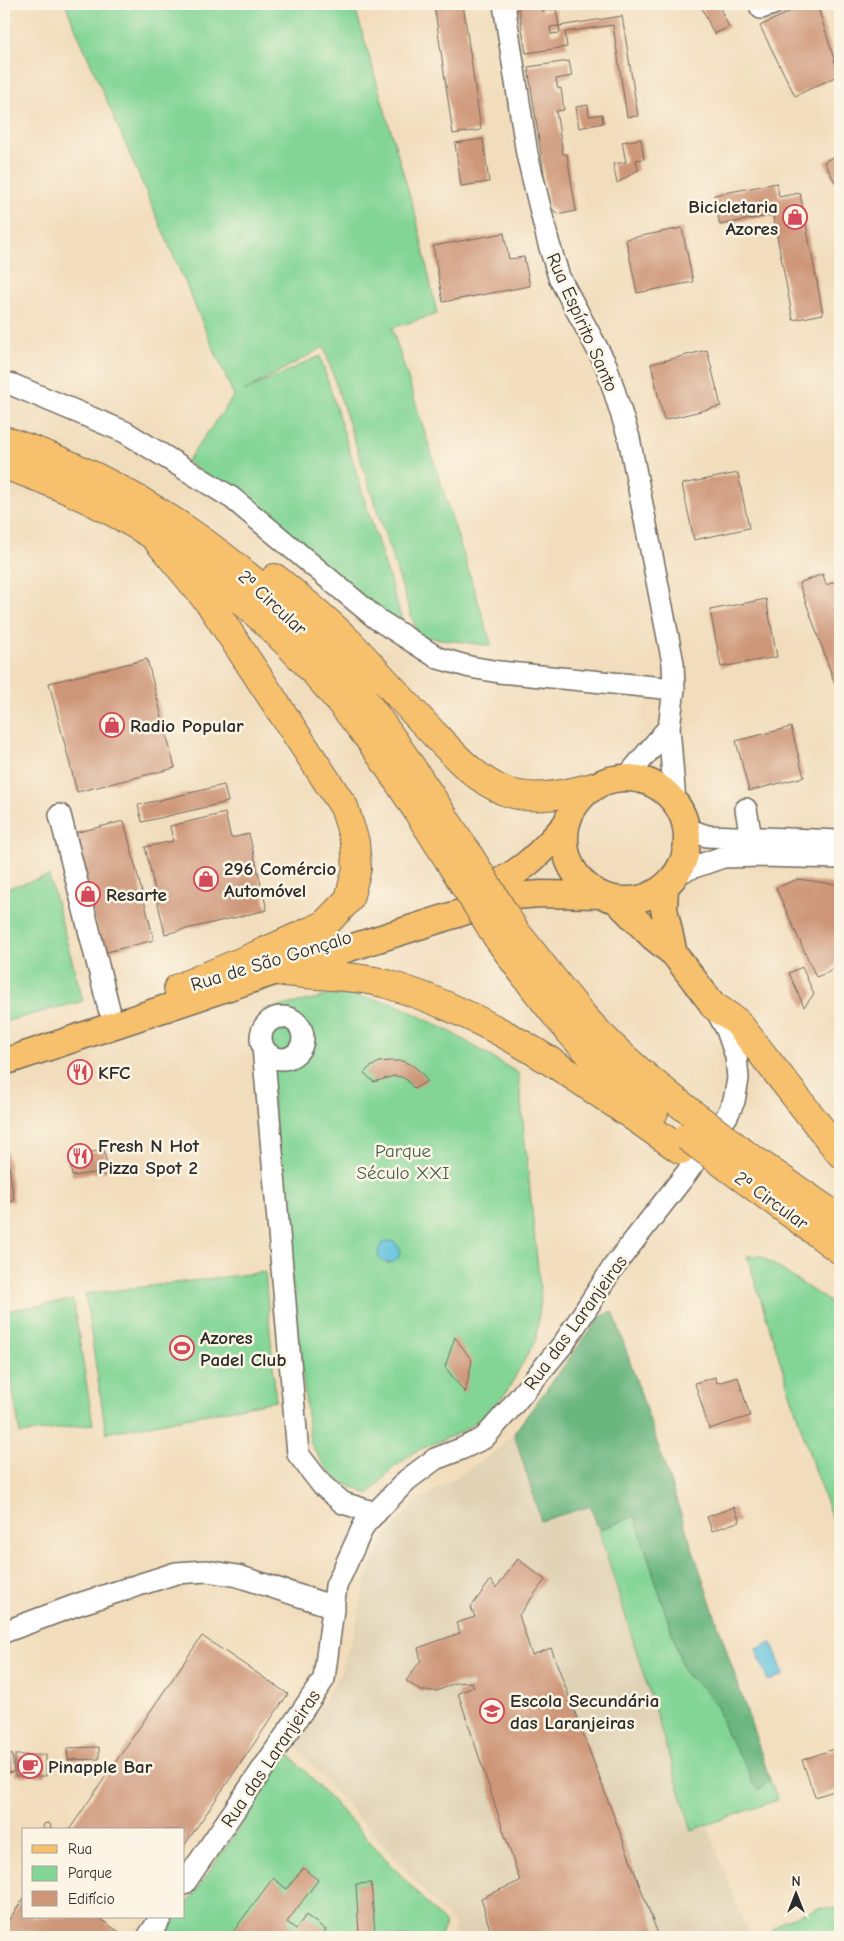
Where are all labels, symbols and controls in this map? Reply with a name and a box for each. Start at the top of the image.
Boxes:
place label: Bicicletaria Azores [688,196,778,240]
shop icon: Bicicletaria Azores [782,204,808,230]
street label: Rua Espírito Santo [542,249,623,395]
street label: 2ª Circular [234,566,311,640]
shop icon: Radio Popular [99,712,125,738]
place label: Radio Popular [130,715,244,737]
place label: 296 Comércio Automóvel [224,858,336,902]
shop icon: 296 Comércio Automóvel [193,866,219,892]
shop icon: Resarte [75,881,101,907]
place label: Resarte [106,884,167,906]
street label: Rua de São Gonçalo [188,926,354,996]
restaurant icon: KFC [67,1059,93,1085]
place label: KFC [98,1062,131,1084]
place label: Fresh N Hot Pizza Spot 2 [98,1135,200,1179]
park label: Parque Século XXI [357,1140,449,1184]
restaurant icon: Fresh N Hot Pizza Spot 2 [67,1143,93,1169]
street label: 2ª Circular [730,1167,813,1235]
street label: Rua das Laranjeiras [520,1251,632,1394]
place label: Azores Padel Club [200,1327,286,1371]
sports icon: Azores Padel Club [169,1335,195,1361]
street label: Rua das Laranjeiras [217,1686,325,1831]
place label: Escola Secundária das Laranjeiras [510,1690,659,1734]
school or university icon: Escola Secundária das Laranjeiras [479,1698,505,1724]
cafe icon: Pinapple Bar [17,1753,43,1779]
place label: Pinapple Bar [48,1756,153,1778]
legend [22,1828,185,1918]
text: Rua [68,1840,92,1858]
text: Parque [68,1864,113,1882]
north arrow [772,1868,822,1918]
text: N [791,1873,801,1890]
text: Edifício [68,1890,115,1908]

